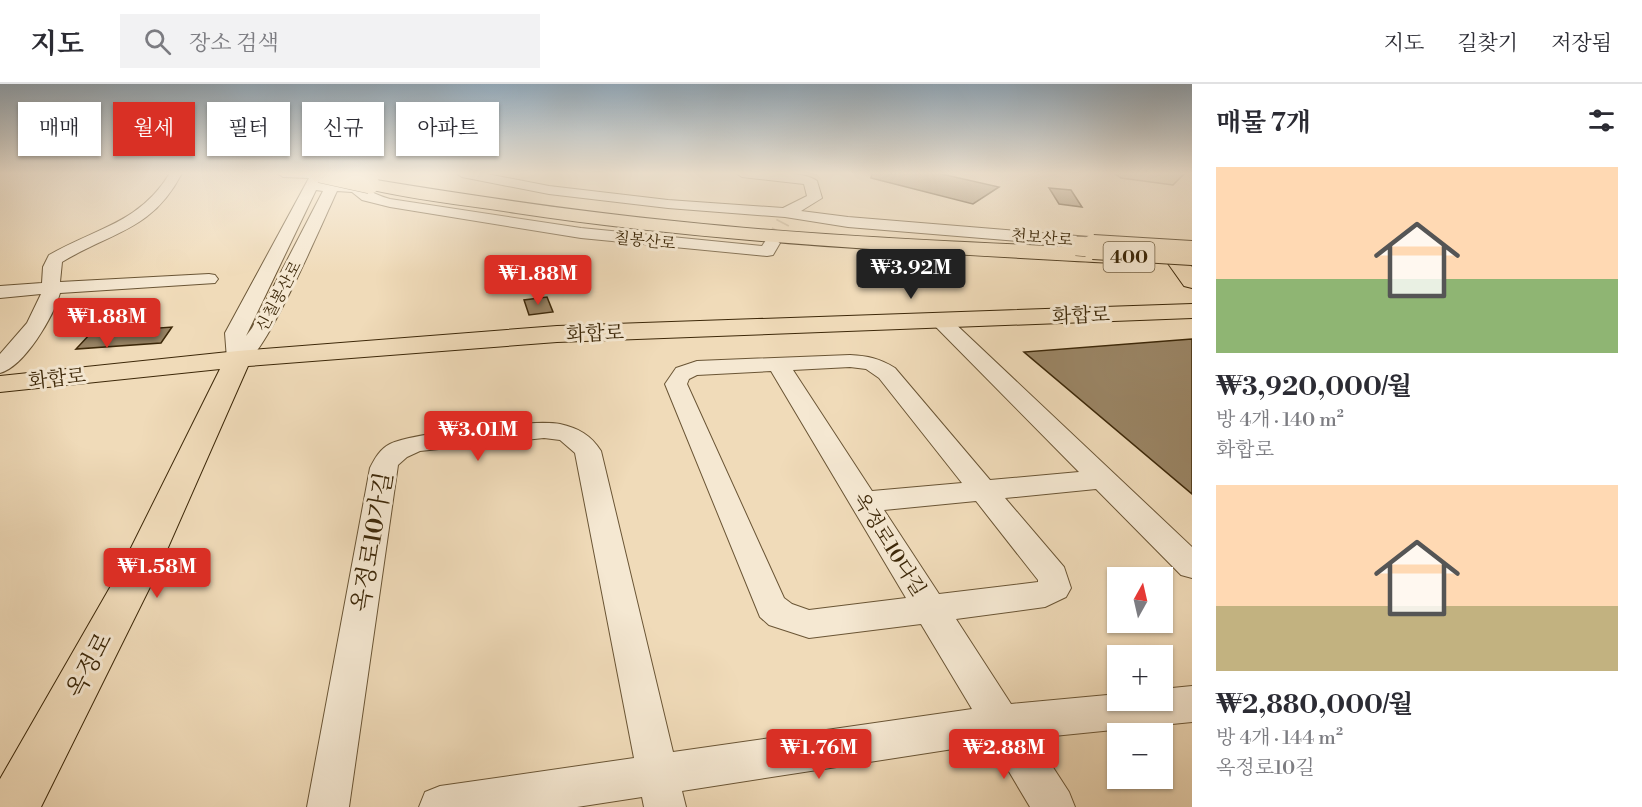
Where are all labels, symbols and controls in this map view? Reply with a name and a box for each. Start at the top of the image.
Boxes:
search box [120,14,540,68]
icon: search [141,25,174,58]
text: 지도 [30,27,84,62]
text: 장소 검색 [189,30,279,57]
text: 지도 [1384,31,1424,57]
text: 길찾기 [1457,31,1518,57]
text: 저장됨 [1551,31,1612,57]
chip: 매매 [18,102,101,156]
chip: 월세 [113,102,195,156]
chip: 필터 [207,102,290,156]
chip: 신규 [302,102,384,156]
chip: 아파트 [396,102,499,156]
icon: filters [1585,104,1618,137]
text: 매물 7개 [1216,107,1311,139]
icon: home [1363,206,1471,314]
street label: 천보산로 [1010,225,1074,251]
street label: 칠봉산로 [613,228,677,254]
road number: 400 [1104,242,1154,272]
pin: ₩3.92M [862,249,960,300]
pin: ₩1.88M [489,255,587,306]
text: ₩3.92M [870,256,952,281]
street label: 신칠봉산로 [252,257,306,335]
text: ₩1.88M [498,262,578,287]
pin: ₩1.88M [58,298,156,349]
street label: 화합로 [1052,303,1110,330]
text: ₩1.88M [67,305,147,330]
street label: 화합로 [566,321,624,348]
street label: 화합로 [27,364,87,395]
text: ₩3,920,000/월 [1216,371,1412,403]
text: 방 4개 · 140 m² [1216,408,1344,433]
pin: ₩3.01M [429,411,527,462]
text: ₩3.01M [438,418,518,443]
text: 화합로 [1216,438,1274,463]
street label: 옥정로10가길 [346,470,400,614]
street label: 옥정로10다길 [847,488,931,601]
icon: home [1363,524,1471,632]
pin: ₩1.58M [108,548,206,599]
text: ₩1.58M [118,555,196,580]
north arrow [1107,567,1173,633]
map controls [1107,567,1173,789]
street label: 옥정로 [60,628,119,703]
button: + [1107,645,1173,711]
text: ₩2,880,000/월 [1216,689,1413,721]
button: − [1107,723,1173,789]
text: 방 4개 · 144 m² [1216,726,1343,751]
pin: ₩1.76M [770,729,868,780]
pin: ₩2.88M [955,729,1053,780]
text: ₩1.76M [780,736,858,761]
text: ₩2.88M [963,736,1045,761]
text: 옥정로10길 [1216,756,1315,781]

